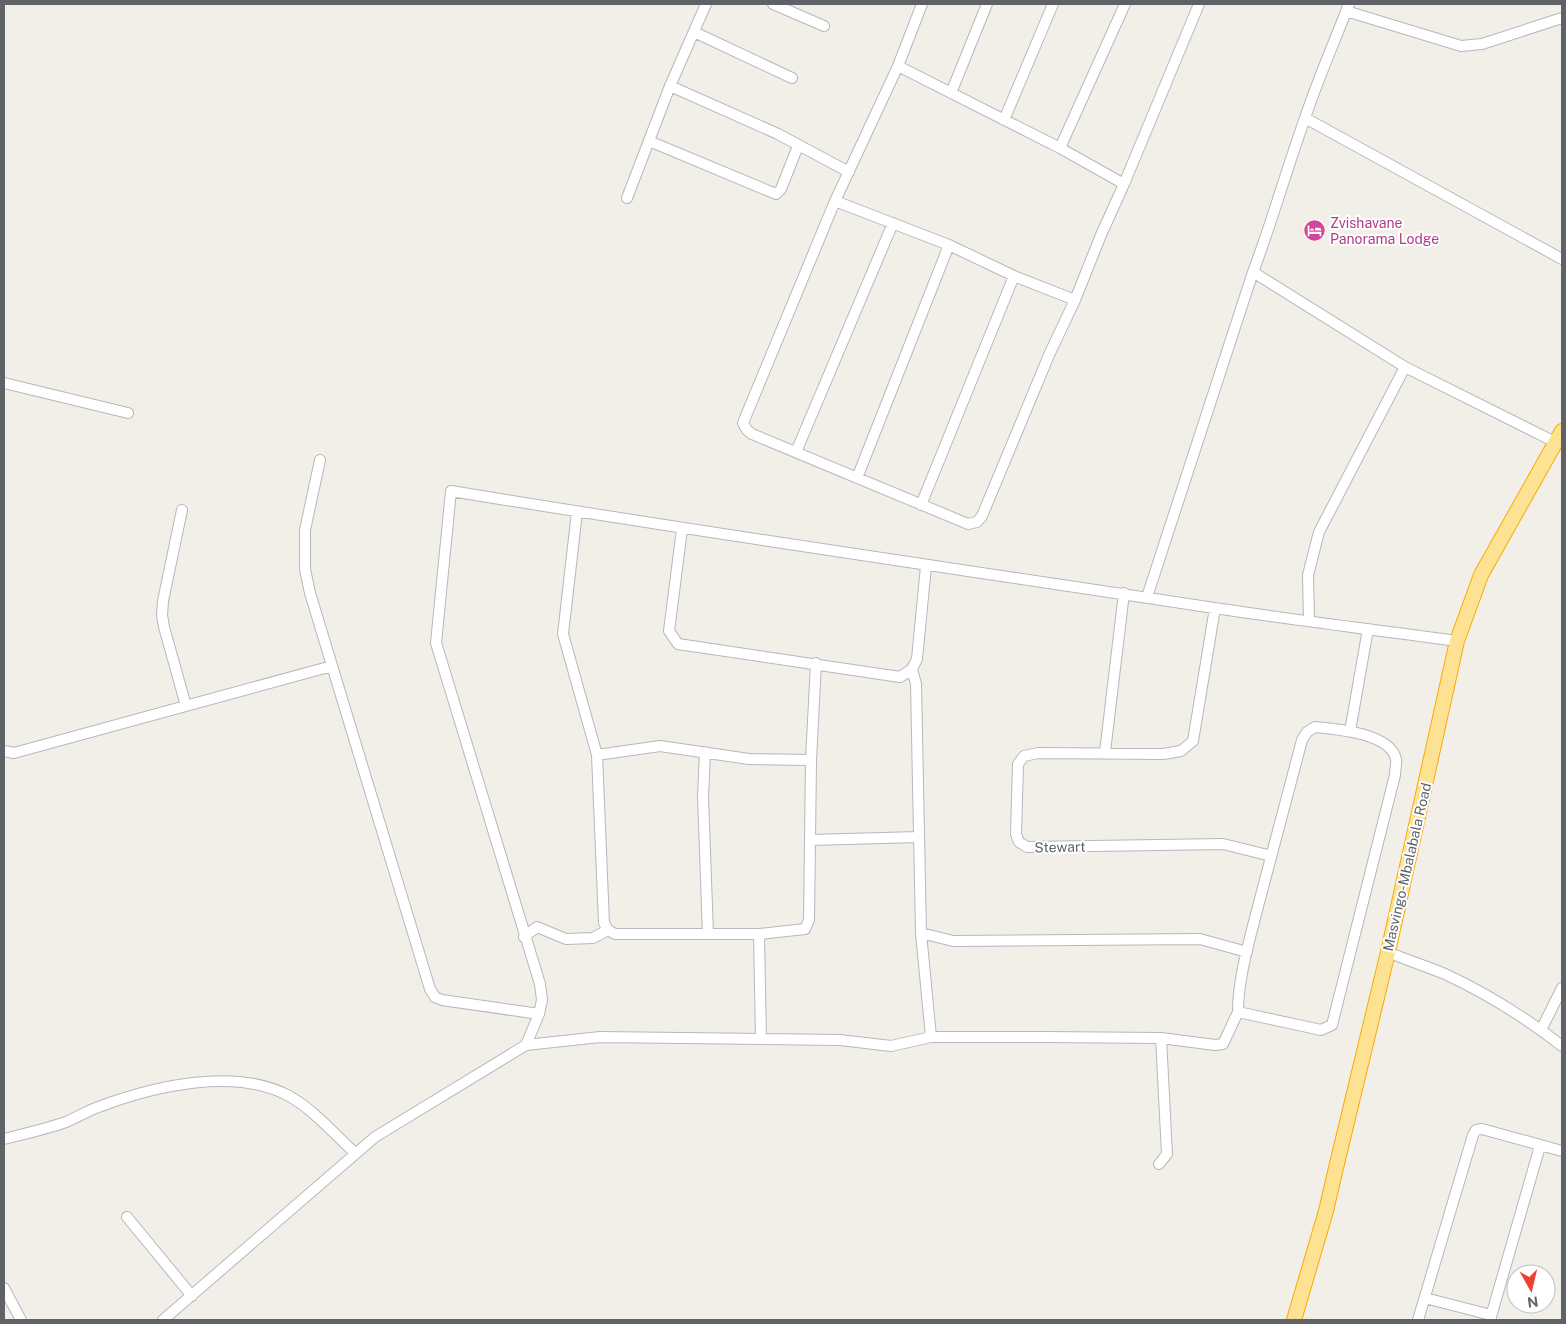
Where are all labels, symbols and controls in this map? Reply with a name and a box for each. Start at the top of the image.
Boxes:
place label: Zvishavane Panorama Lodge [1330,215,1439,247]
hotel icon: Zvishavane Panorama Lodge [1302,219,1326,243]
street label: Masvingo-Mbalabala Road [1380,781,1434,953]
street label: Stewart [1034,839,1086,855]
north arrow [1506,1264,1556,1314]
text: N [1526,1293,1539,1311]

